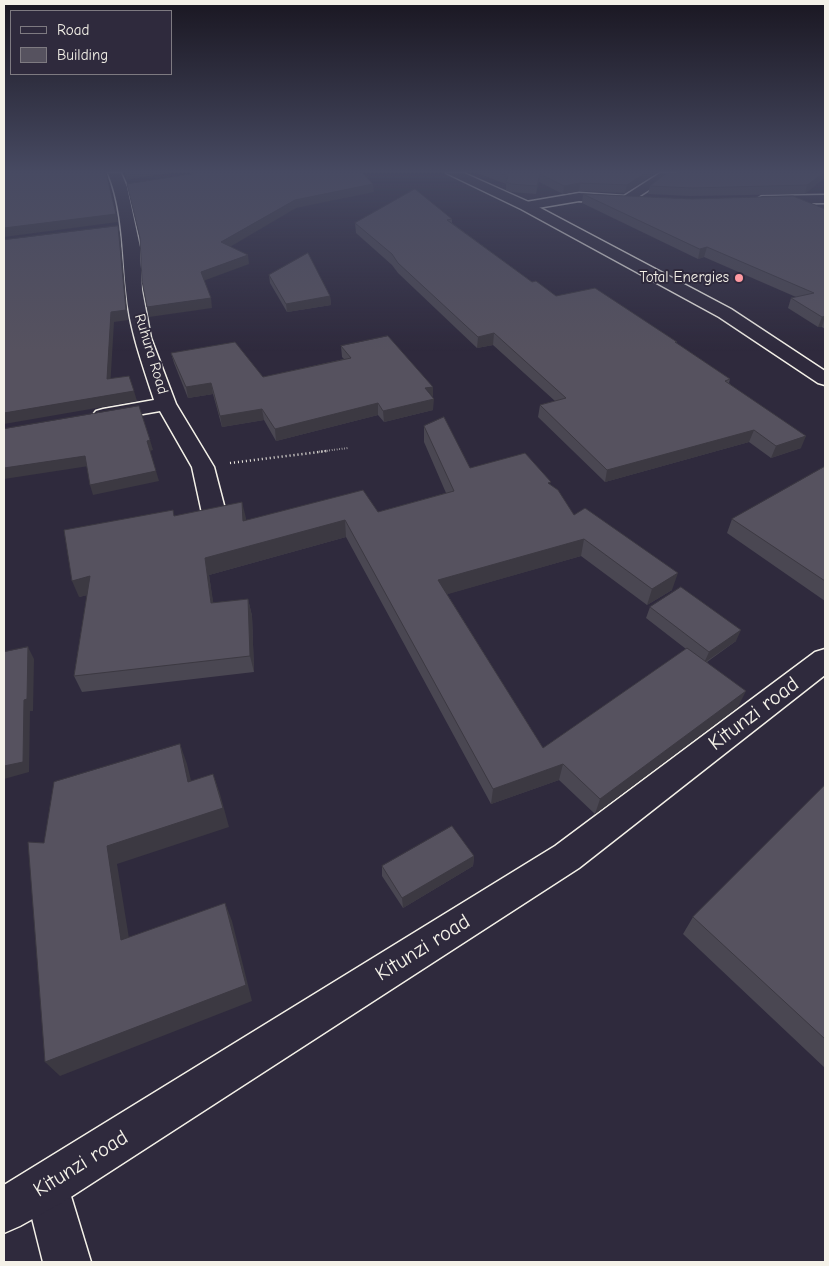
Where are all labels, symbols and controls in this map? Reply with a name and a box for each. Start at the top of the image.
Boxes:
legend [10,10,172,75]
text: Road [57,21,89,39]
text: Building [57,46,108,64]
place label: Total Energies [639,269,729,287]
marker: Total Energies [733,272,745,284]
street label: Ruhura Road [130,312,172,396]
street label: Kitunzi road [704,672,804,756]
street label: Kitunzi road [371,909,475,987]
street label: Kitunzi road [29,1125,133,1203]

